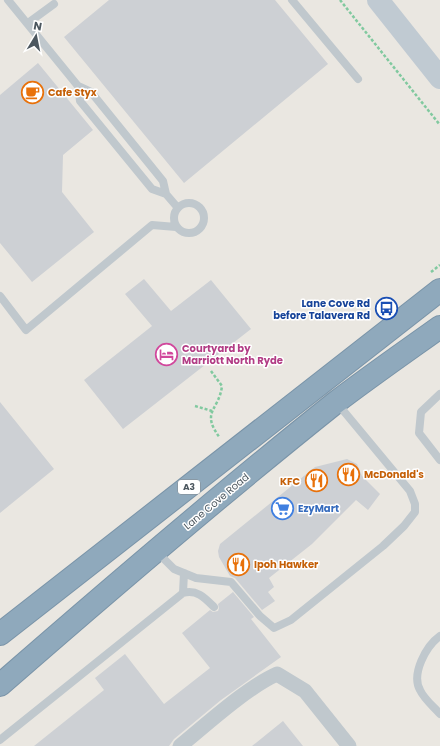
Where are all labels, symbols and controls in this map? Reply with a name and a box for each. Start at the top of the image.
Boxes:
north arrow [16,16,56,56]
text: N [32,18,43,35]
cafe icon: Cafe Styx [20,79,46,105]
place label: Cafe Styx [48,85,97,100]
place label: Lane Cove Rd before Talavera Rd [273,296,370,323]
bus stop icon: Lane Cove Rd before Talavera Rd [373,296,399,322]
hotel icon: Courtyard by Marriott North Ryde [154,341,180,367]
place label: Courtyard by Marriott North Ryde [182,341,283,368]
restaurant icon: McDonald's [336,461,362,487]
place label: McDonald's [364,467,424,482]
restaurant icon: KFC [303,468,329,494]
street label: Lane Cove Road [180,470,252,533]
place label: KFC [280,474,300,489]
road number: A3 [178,480,200,494]
supermarket icon: EzyMart [269,495,295,521]
place label: EzyMart [298,501,339,516]
restaurant icon: Ipoh Hawker [226,551,252,577]
place label: Ipoh Hawker [254,557,319,572]

